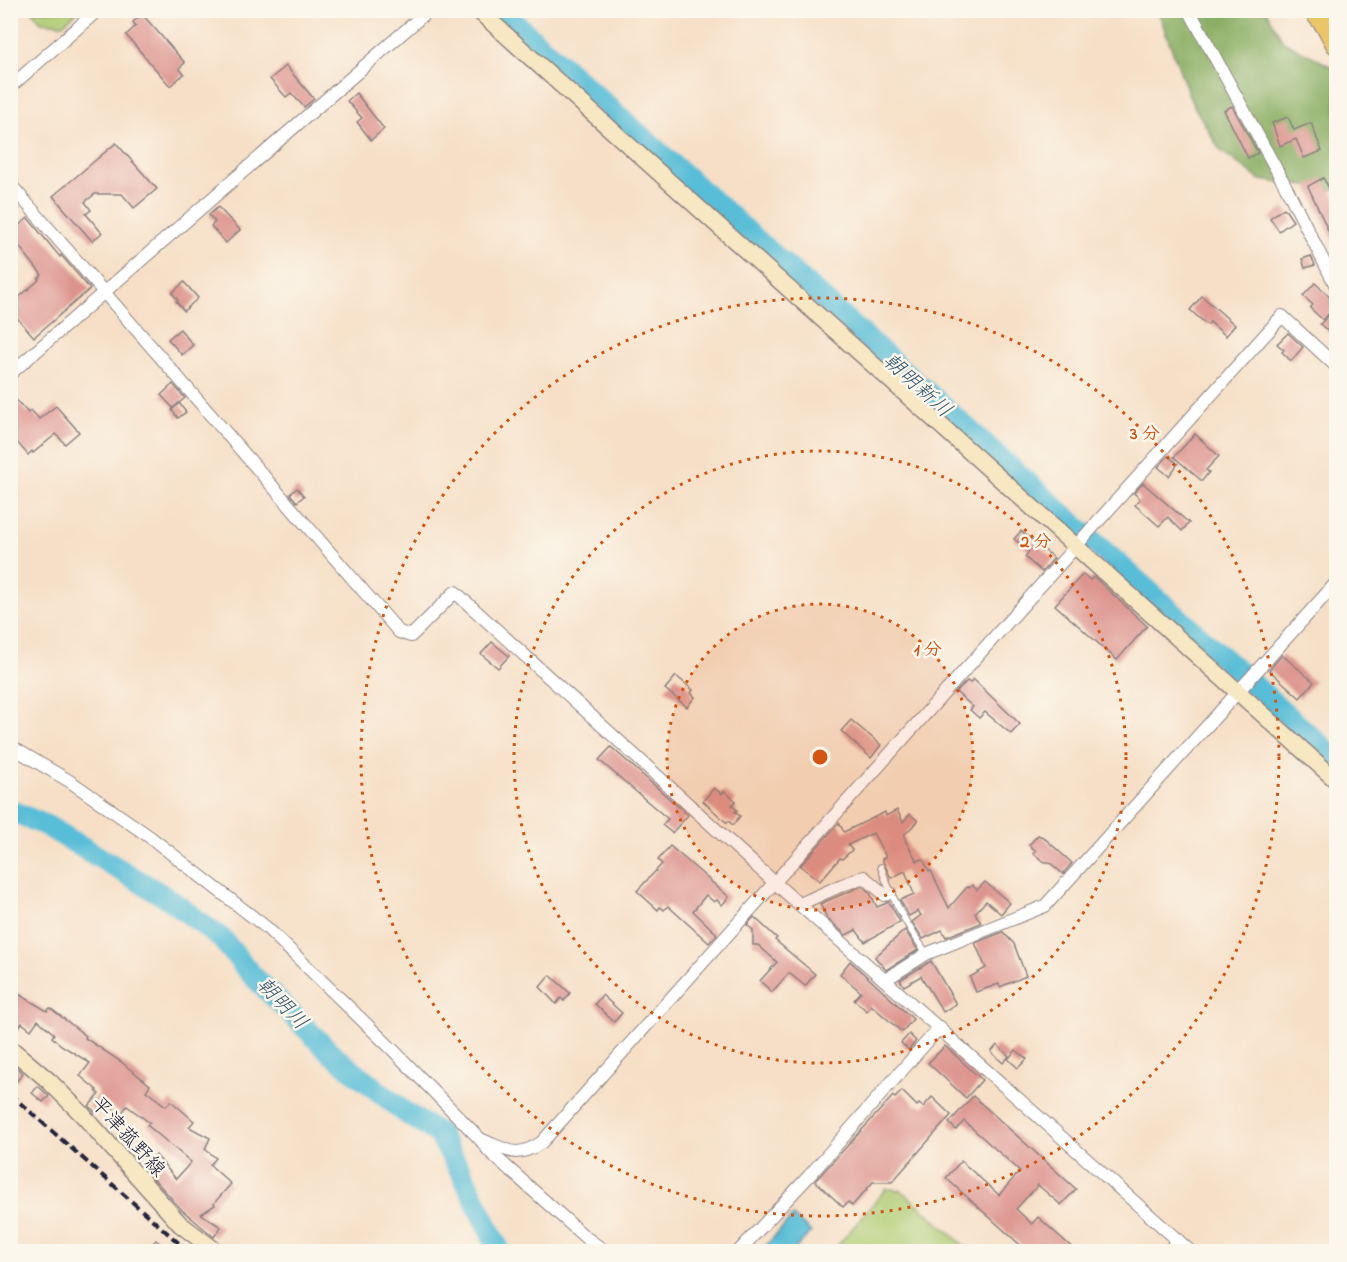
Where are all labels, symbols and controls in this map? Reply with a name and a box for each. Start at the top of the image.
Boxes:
water label: 朝明新川 [875,347,958,426]
text: 3 分 [1129,422,1160,448]
text: 2 分 [1019,530,1052,556]
text: 1 分 [914,638,942,664]
centre of rings [810,747,830,767]
water label: 朝明川 [249,971,314,1037]
street label: 平津菰野線 [83,1091,171,1185]

